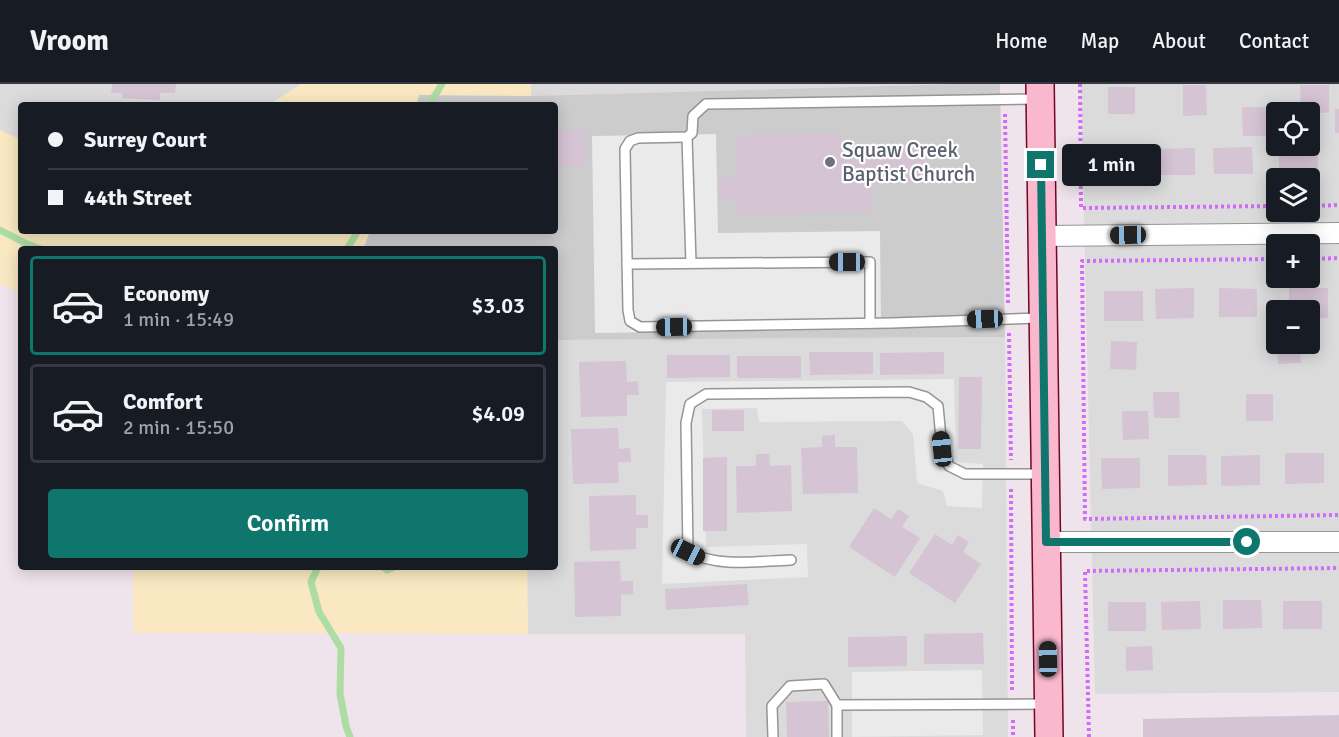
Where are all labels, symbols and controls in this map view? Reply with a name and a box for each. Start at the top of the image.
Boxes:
text: Vroom [30,24,109,58]
text: Home [995,28,1048,54]
text: Map [1081,28,1119,54]
text: About [1152,28,1206,54]
text: Contact [1239,28,1309,54]
map controls [1266,102,1320,354]
button: locate [1266,102,1320,156]
text: Surrey Court [84,126,207,153]
place label: Squaw Creek Baptist Church [842,137,975,187]
callout: 1 min [1062,144,1161,186]
route end [1027,151,1054,178]
text: 1 min [1088,152,1135,177]
marker: Squaw Creek Baptist Church [823,155,837,169]
button: layers [1266,168,1320,222]
text: 44th Street [84,184,192,211]
car [1110,226,1146,244]
button: + [1266,234,1320,288]
car [829,253,865,271]
icon: car [51,279,105,333]
text: Economy [123,280,209,307]
text: $3.03 [471,292,525,319]
button: − [1266,300,1320,354]
text: 1 min · 15:49 [123,307,234,332]
car [967,309,1003,329]
car [656,318,692,336]
icon: car [51,387,105,441]
text: Comfort [123,388,203,415]
text: $4.09 [471,400,525,427]
text: 2 min · 15:50 [123,415,234,440]
car [931,430,953,468]
button: Confirm [48,489,528,558]
route start [1233,528,1260,555]
car [668,536,708,568]
car [1039,641,1057,677]

